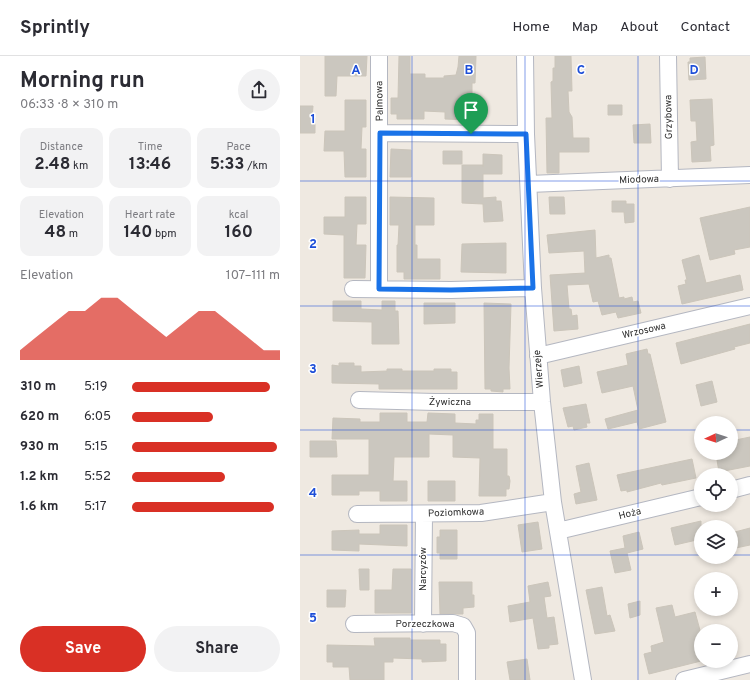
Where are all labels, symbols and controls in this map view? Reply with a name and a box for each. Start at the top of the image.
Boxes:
text: Sprintly [20,16,90,40]
text: Home [513,19,550,36]
text: Map [572,19,598,36]
text: About [620,19,659,36]
text: Contact [681,19,730,36]
text: A [351,63,361,79]
text: B [465,63,474,79]
text: C [577,63,585,79]
text: D [689,63,699,79]
text: Morning run [20,68,145,95]
button: share [238,69,280,111]
street label: Palmowa [373,81,387,121]
pin [454,93,488,134]
street label: Grzybowa [662,95,676,139]
text: 06:33 · 8 × 310 m [20,97,118,113]
icon: arrive [460,99,482,121]
text: 1 [310,112,316,128]
text: Distance [40,140,83,154]
text: Time [138,140,162,154]
text: Pace [227,140,251,154]
text: 2.48 [34,154,70,176]
text: 13:46 [129,154,171,176]
text: 5:33 [210,154,245,176]
text: km [70,159,88,173]
text: /km [245,159,268,173]
street label: Miodowa [619,173,659,187]
text: Elevation [39,208,84,222]
text: Heart rate [125,208,175,222]
text: kcal [229,208,248,222]
text: 48 [45,222,66,244]
text: 140 [123,222,152,244]
text: 160 [224,222,253,244]
text: m [66,227,78,241]
text: bpm [152,227,177,241]
text: 2 [309,237,317,253]
text: Elevation [20,268,73,284]
text: 107–111 m [226,268,280,284]
street label: Wrzosowa [621,320,667,342]
street label: Wierzeje [531,349,547,389]
text: 3 [309,362,317,378]
text: 310 m [20,379,56,395]
text: 5:19 [84,379,108,395]
street label: Żywiczna [429,396,471,409]
text: 620 m [20,409,59,425]
text: 6:05 [84,409,111,425]
north arrow [694,416,738,460]
map controls [694,416,738,668]
text: 930 m [20,439,59,455]
text: 5:15 [84,439,108,455]
button: locate [694,468,738,512]
text: 1.2 km [20,469,58,485]
text: 5:52 [84,469,111,485]
text: 4 [309,486,317,502]
text: 1.6 km [20,499,58,515]
text: 5:17 [84,499,107,515]
street label: Hoża [617,505,643,523]
street label: Poziomkowa [428,506,484,520]
button: layers [694,520,738,564]
street label: Narcyzów [417,547,430,591]
button: + [694,572,738,616]
text: 5 [309,611,317,627]
street label: Porzeczkowa [396,618,454,631]
button: − [694,624,738,668]
button: Save [20,626,146,672]
button: Share [154,626,280,672]

